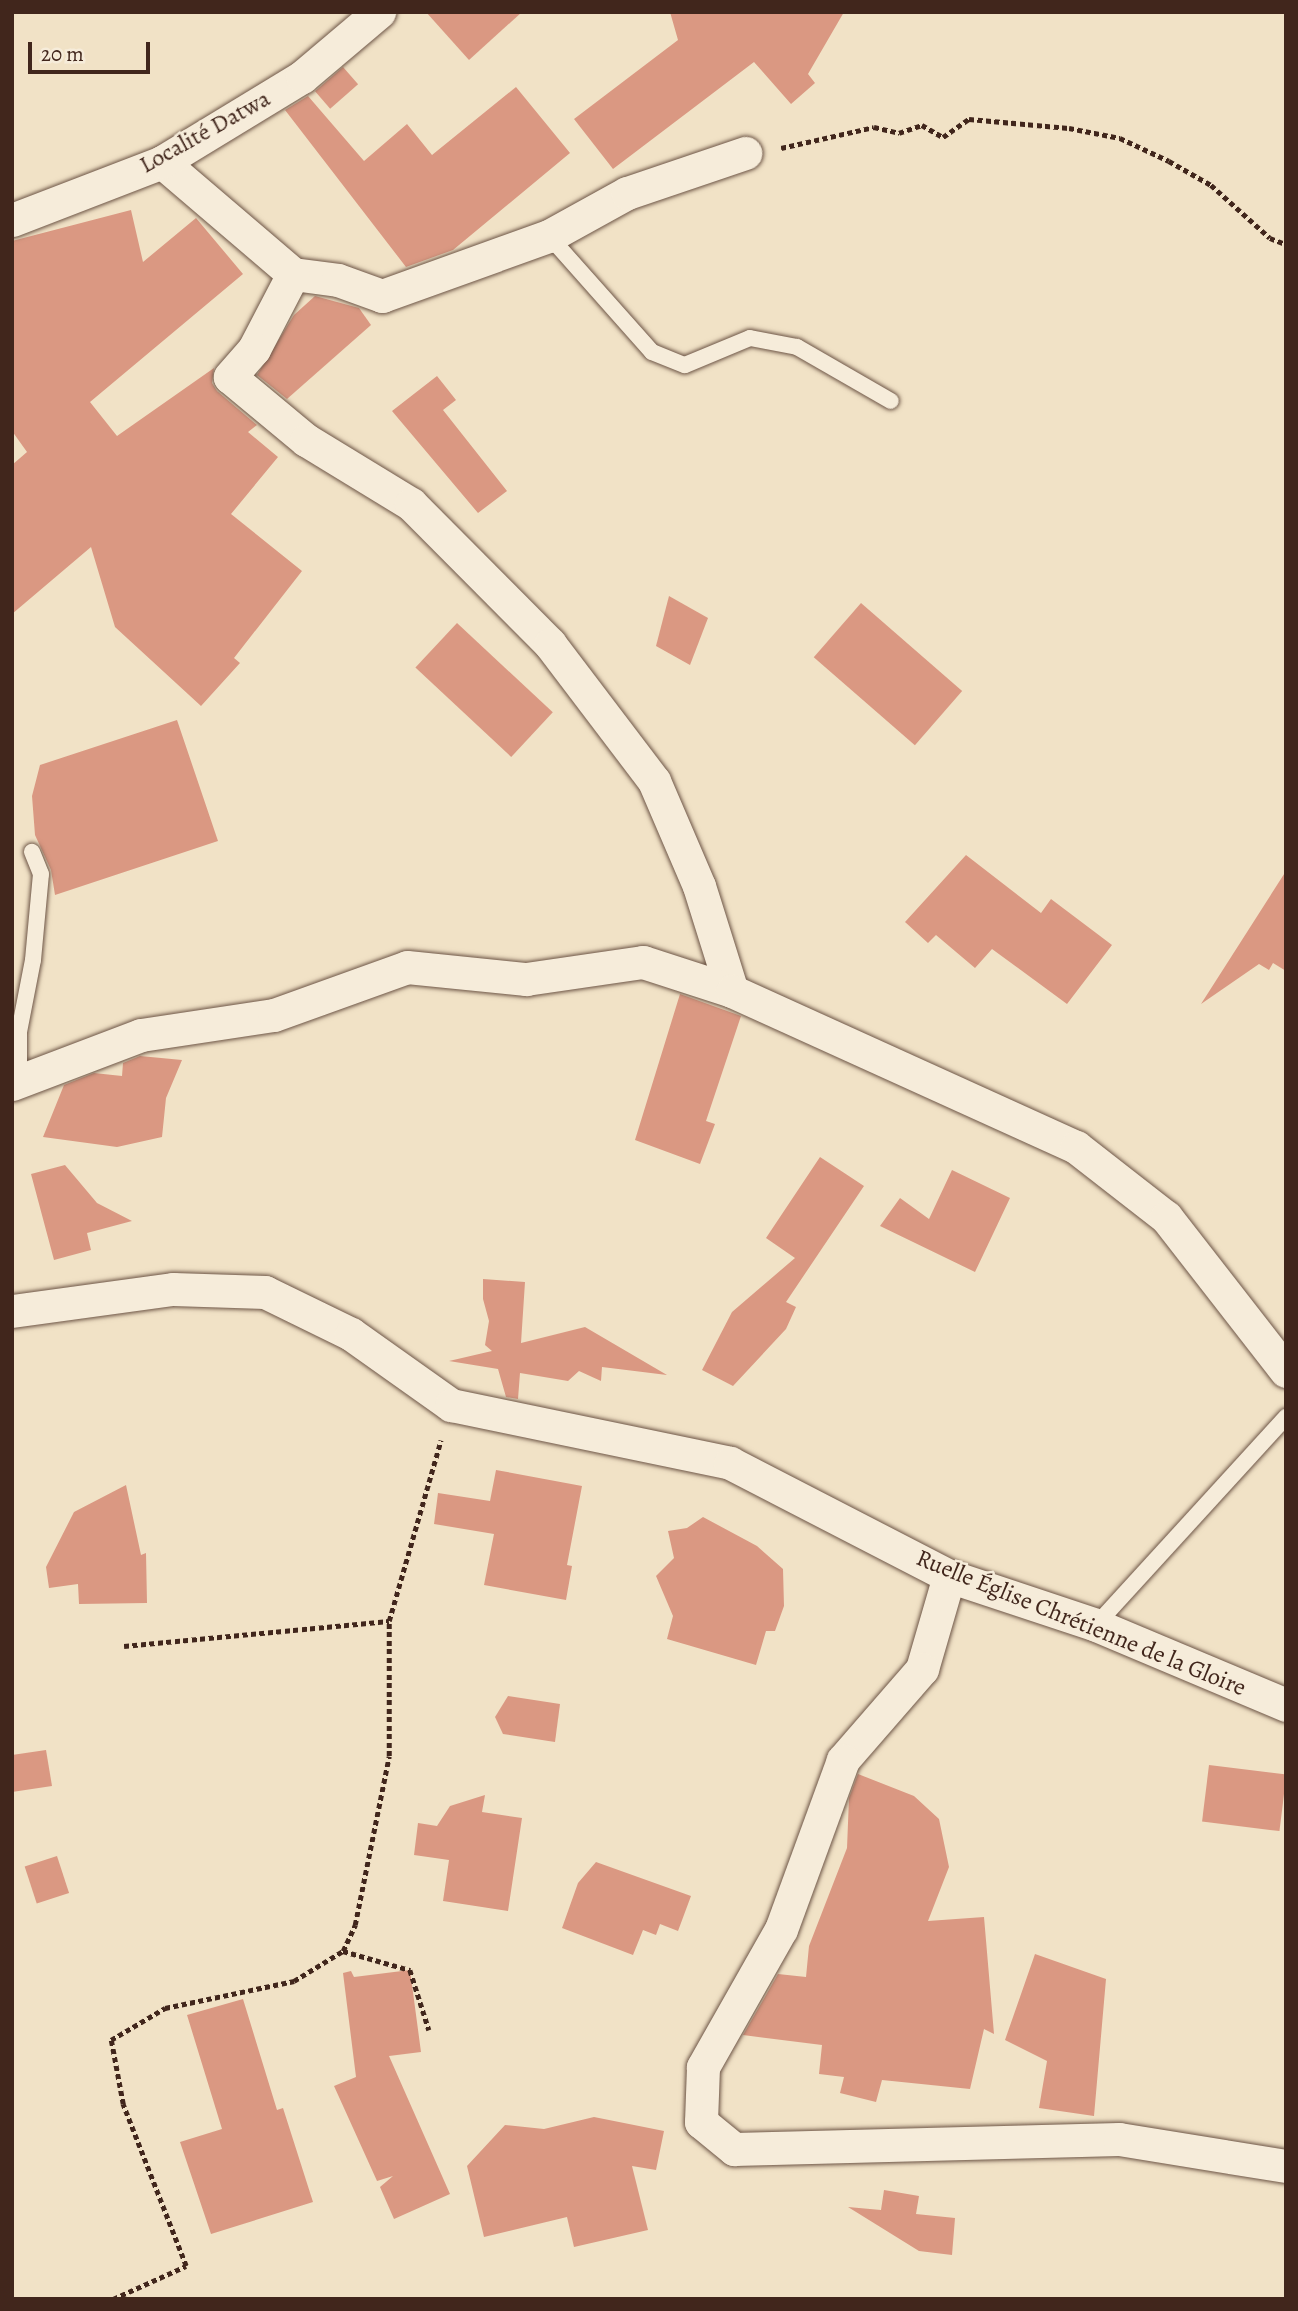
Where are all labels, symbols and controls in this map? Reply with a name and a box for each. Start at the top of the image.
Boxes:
scale bar [32,28,154,72]
text: 20 m [41,40,84,68]
street label: Localité Datwa [135,84,275,180]
street label: Ruelle Église Chrétienne de la Gloire [912,1544,1250,1702]

